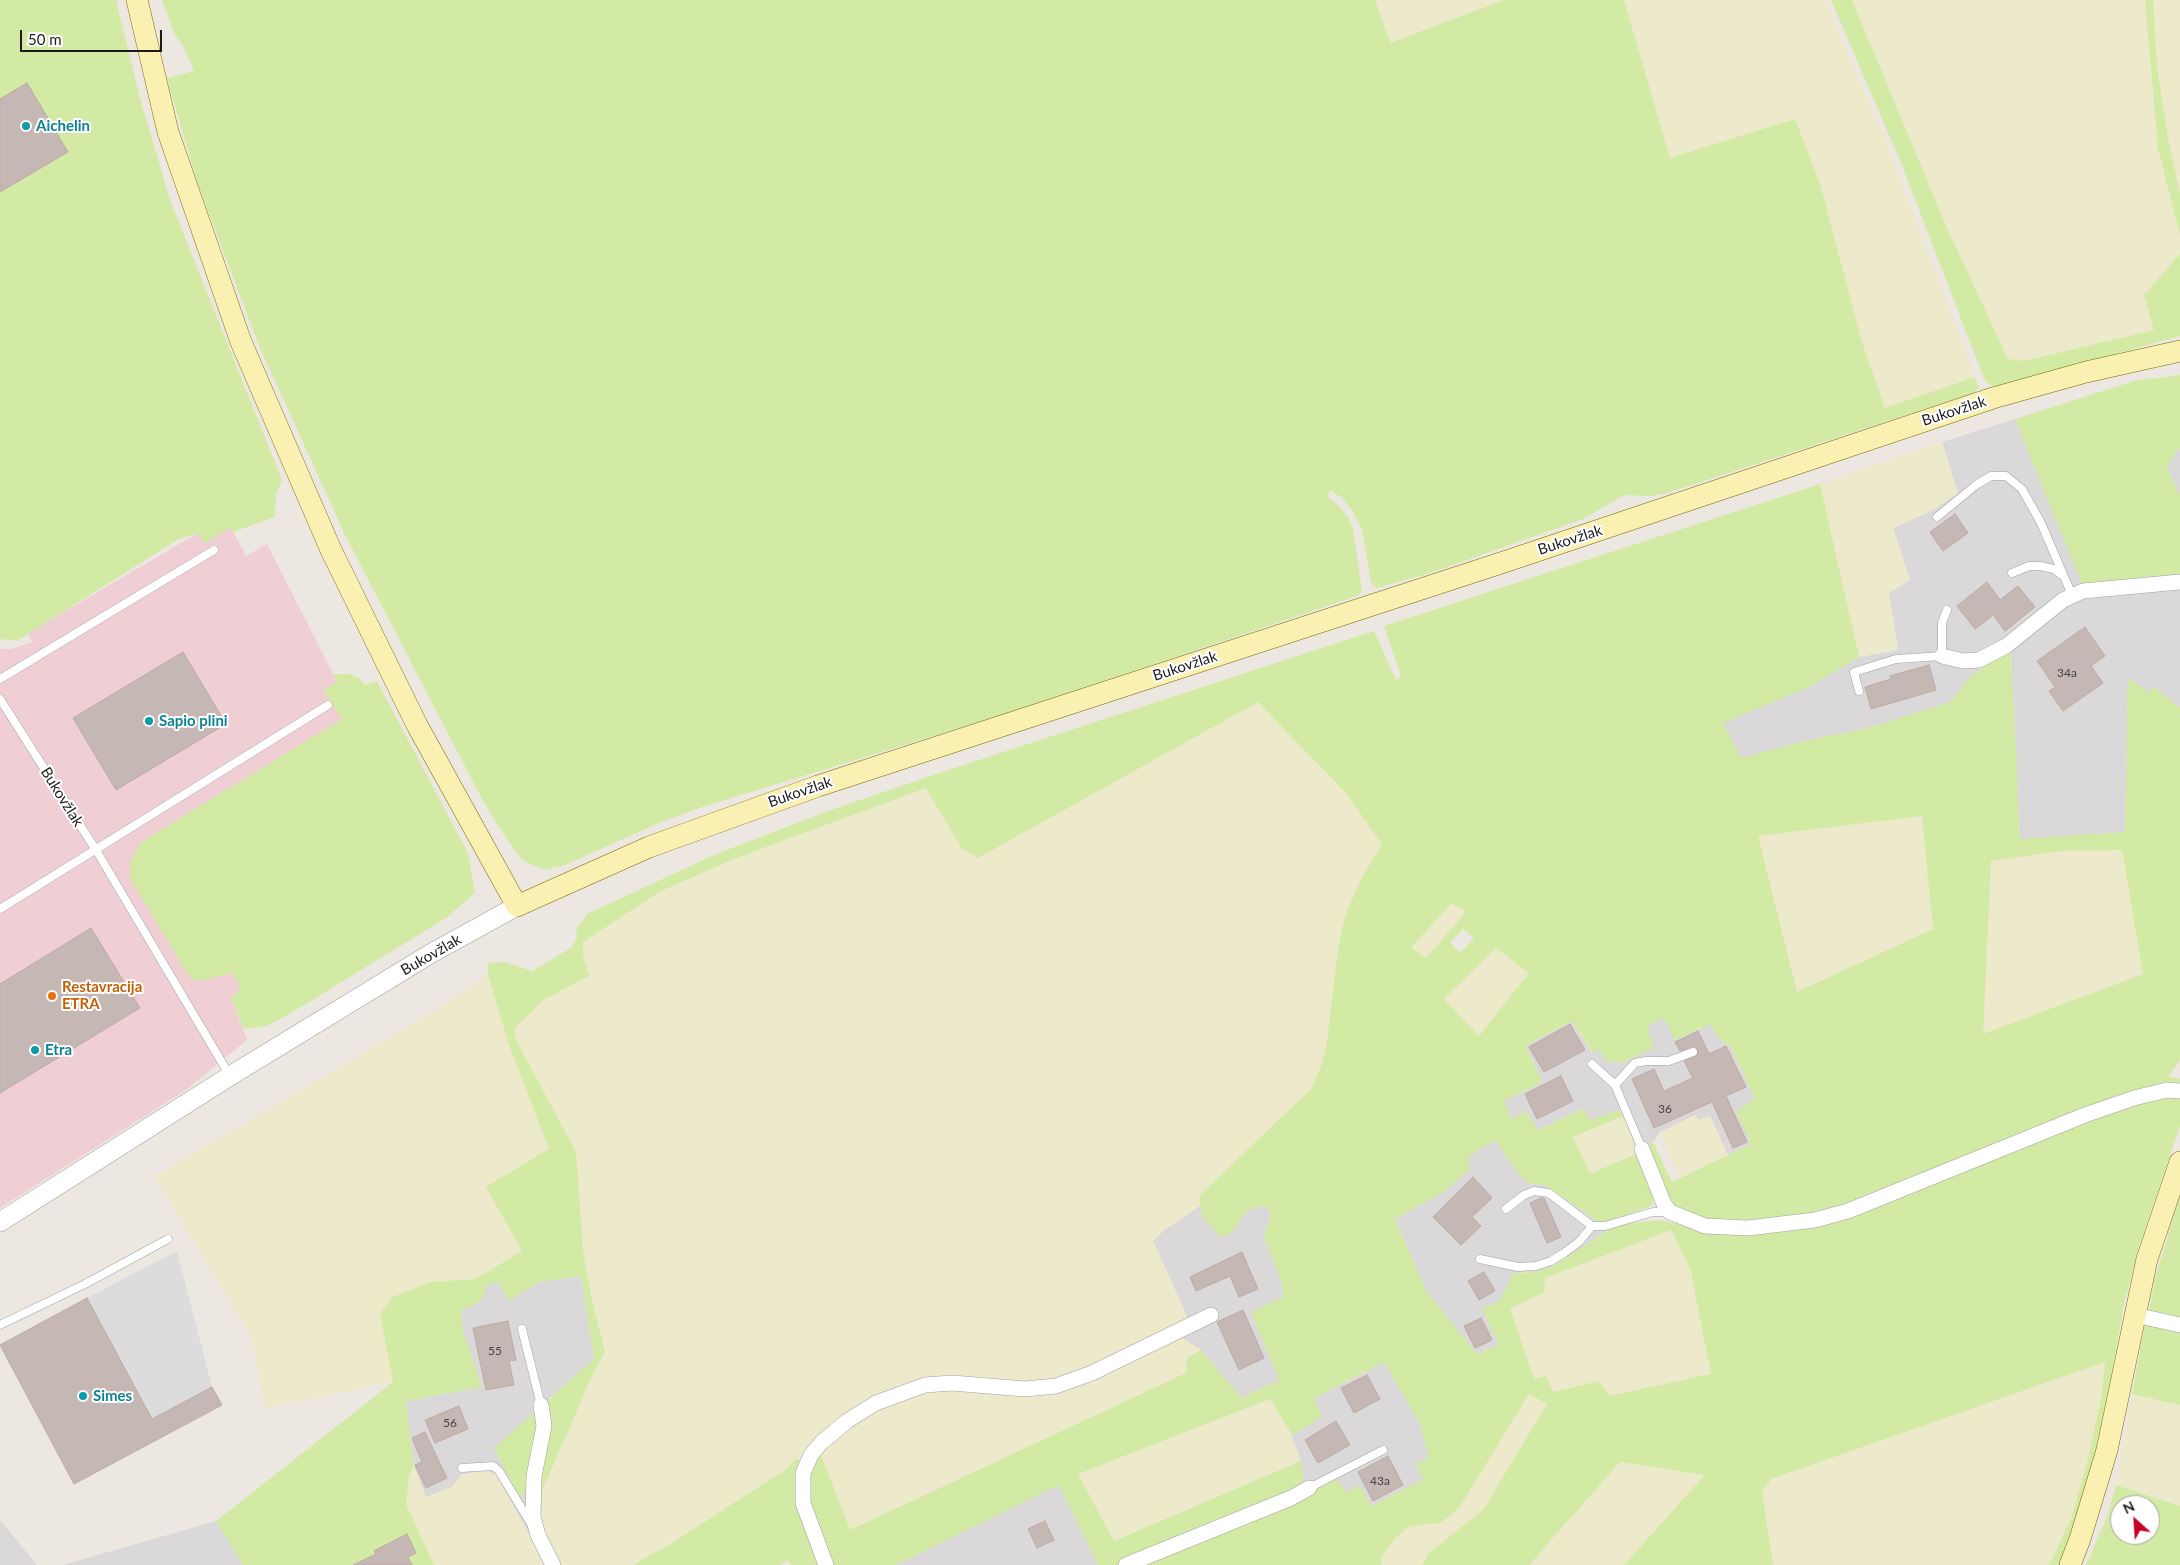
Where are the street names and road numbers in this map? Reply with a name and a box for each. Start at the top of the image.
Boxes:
street label: Bukovžlak [1920,392,1988,430]
street label: Bukovžlak [1536,521,1604,559]
street label: Bukovžlak [1151,647,1219,685]
street label: Bukovžlak [37,764,87,830]
street label: Bukovžlak [766,773,834,811]
street label: Bukovžlak [398,931,464,979]

